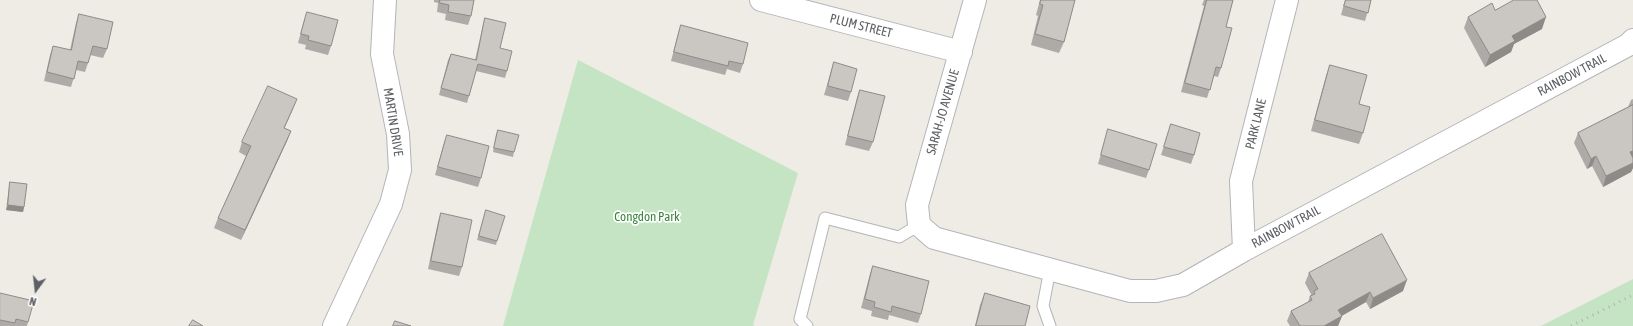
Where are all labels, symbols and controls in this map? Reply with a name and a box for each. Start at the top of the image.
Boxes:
street label: PLUM STREET [828,11,894,41]
street label: RAINBOW TRAIL [1535,50,1609,100]
street label: SARAH-JO AVENUE [923,68,963,156]
street label: MARTIN DRIVE [380,87,406,157]
street label: PARK LANE [1242,97,1270,151]
street label: RAINBOW TRAIL [1249,202,1323,252]
park label: Congdon Park [614,209,680,225]
north arrow [16,270,56,310]
text: N [28,295,38,308]

